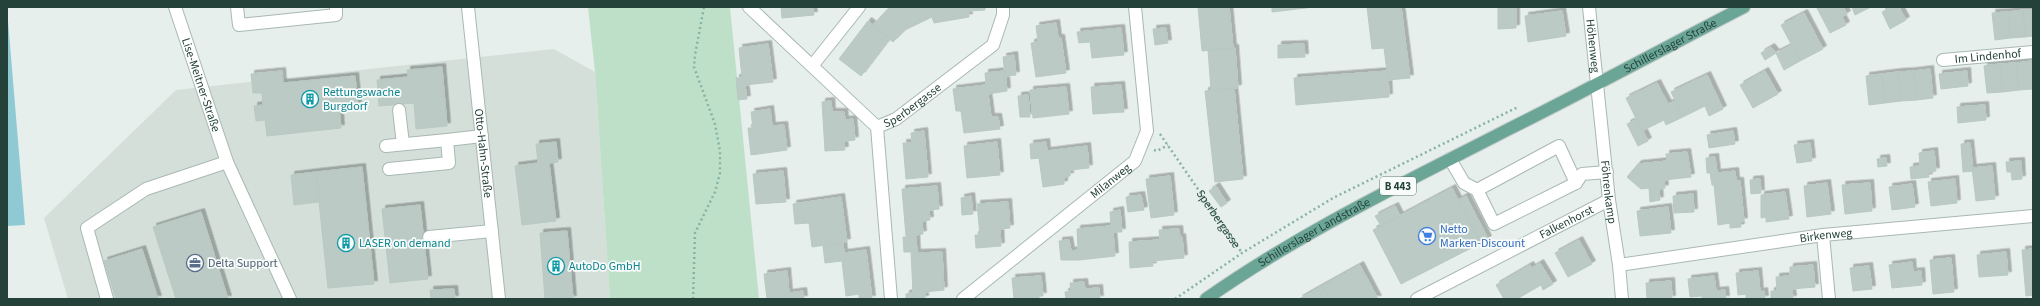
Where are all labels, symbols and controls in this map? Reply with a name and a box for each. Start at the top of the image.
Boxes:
street label: Schillerslager Straße [1620,14,1720,77]
street label: Höhenweg [1582,18,1604,73]
street label: Lise-Meitner-Straße [177,35,225,134]
street label: Im Lindenhof [1954,45,2022,67]
street label: Sperbergasse [881,79,945,132]
place label: Rettungswache Burgdorf [323,84,400,115]
building icon: Rettungswache Burgdorf [300,89,320,109]
street label: Otto-Hahn-Straße [470,108,497,199]
street label: Milanweg [1086,159,1134,202]
street label: Föhrenkamp [1596,159,1621,225]
road number: B 443 [1380,177,1416,195]
street label: Sperbergasse [1192,186,1245,252]
street label: Schillerslager Landstraße [1254,193,1373,271]
street label: Falkenhorst [1536,201,1596,243]
place label: Netto Marken-Discount [1440,221,1525,252]
street label: Birkenweg [1798,224,1853,247]
supermarket icon: Netto Marken-Discount [1417,226,1437,246]
building icon: LASER on demand [336,233,356,253]
place label: LASER on demand [359,235,451,252]
office icon: Delta Support [185,253,205,273]
place label: Delta Support [208,255,278,272]
building icon: AutoDo GmbH [546,256,566,276]
place label: AutoDo GmbH [569,258,640,275]

